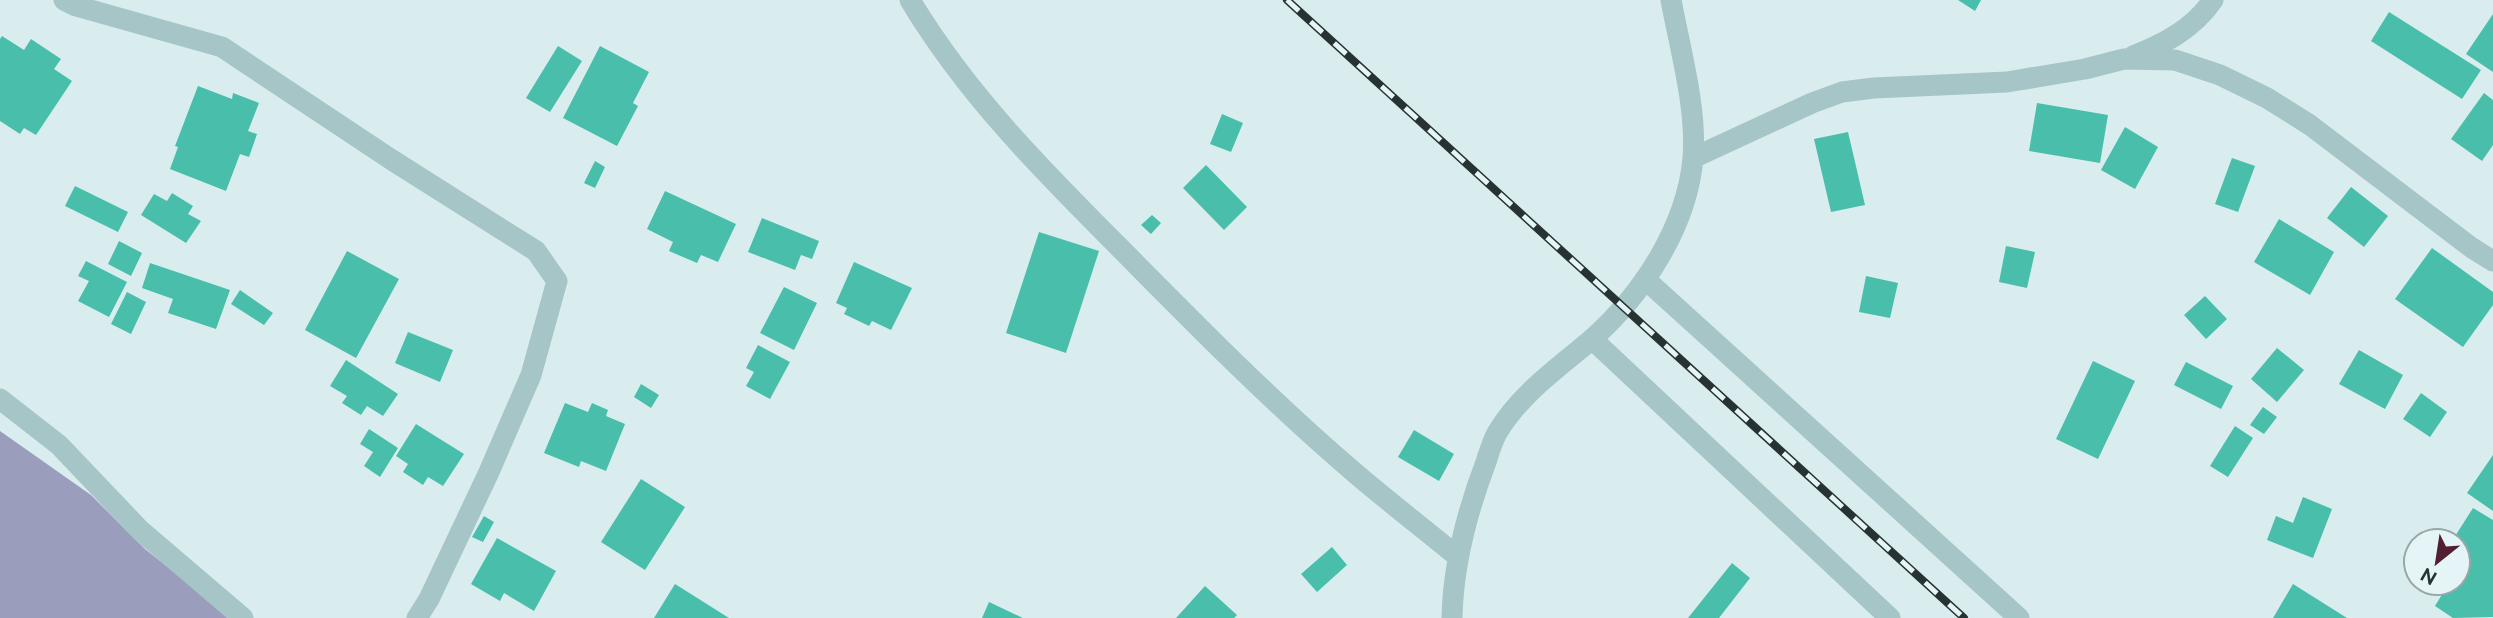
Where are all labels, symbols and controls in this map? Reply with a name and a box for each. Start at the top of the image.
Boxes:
north arrow [2402,527,2472,597]
text: N [2417,564,2440,590]

